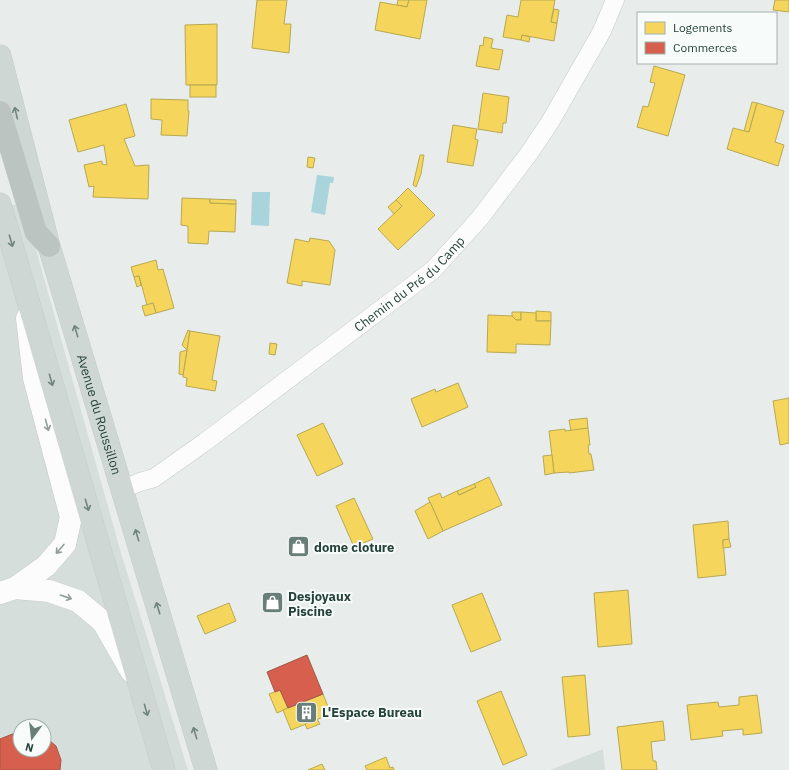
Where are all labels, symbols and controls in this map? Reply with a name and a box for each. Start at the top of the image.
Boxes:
legend [637,12,777,64]
text: Logements [673,20,733,35]
text: Commerces [673,40,738,55]
one-way arrow [11,107,19,120]
street label: Chemin du Pré du Camp [351,233,469,336]
one-way arrow [8,235,15,248]
one-way arrow [72,325,79,338]
street label: Avenue du Roussillon [73,352,125,477]
one-way arrow [48,373,55,386]
one-way arrow [43,418,51,431]
one-way arrow [84,498,91,511]
one-way arrow [133,529,140,542]
shop icon: dome cloture [285,534,311,560]
place label: dome cloture [314,539,394,556]
one-way arrow [56,544,65,555]
place label: Desjoyaux Piscine [288,588,352,620]
shop icon: Desjoyaux Piscine [260,590,286,616]
one-way arrow [60,594,73,601]
one-way arrow [154,602,161,615]
building icon: L'Espace Bureau [294,699,320,725]
one-way arrow [143,703,151,716]
place label: L'Espace Bureau [322,704,422,721]
north arrow [12,718,52,758]
one-way arrow [191,726,198,739]
text: N [24,740,35,755]

